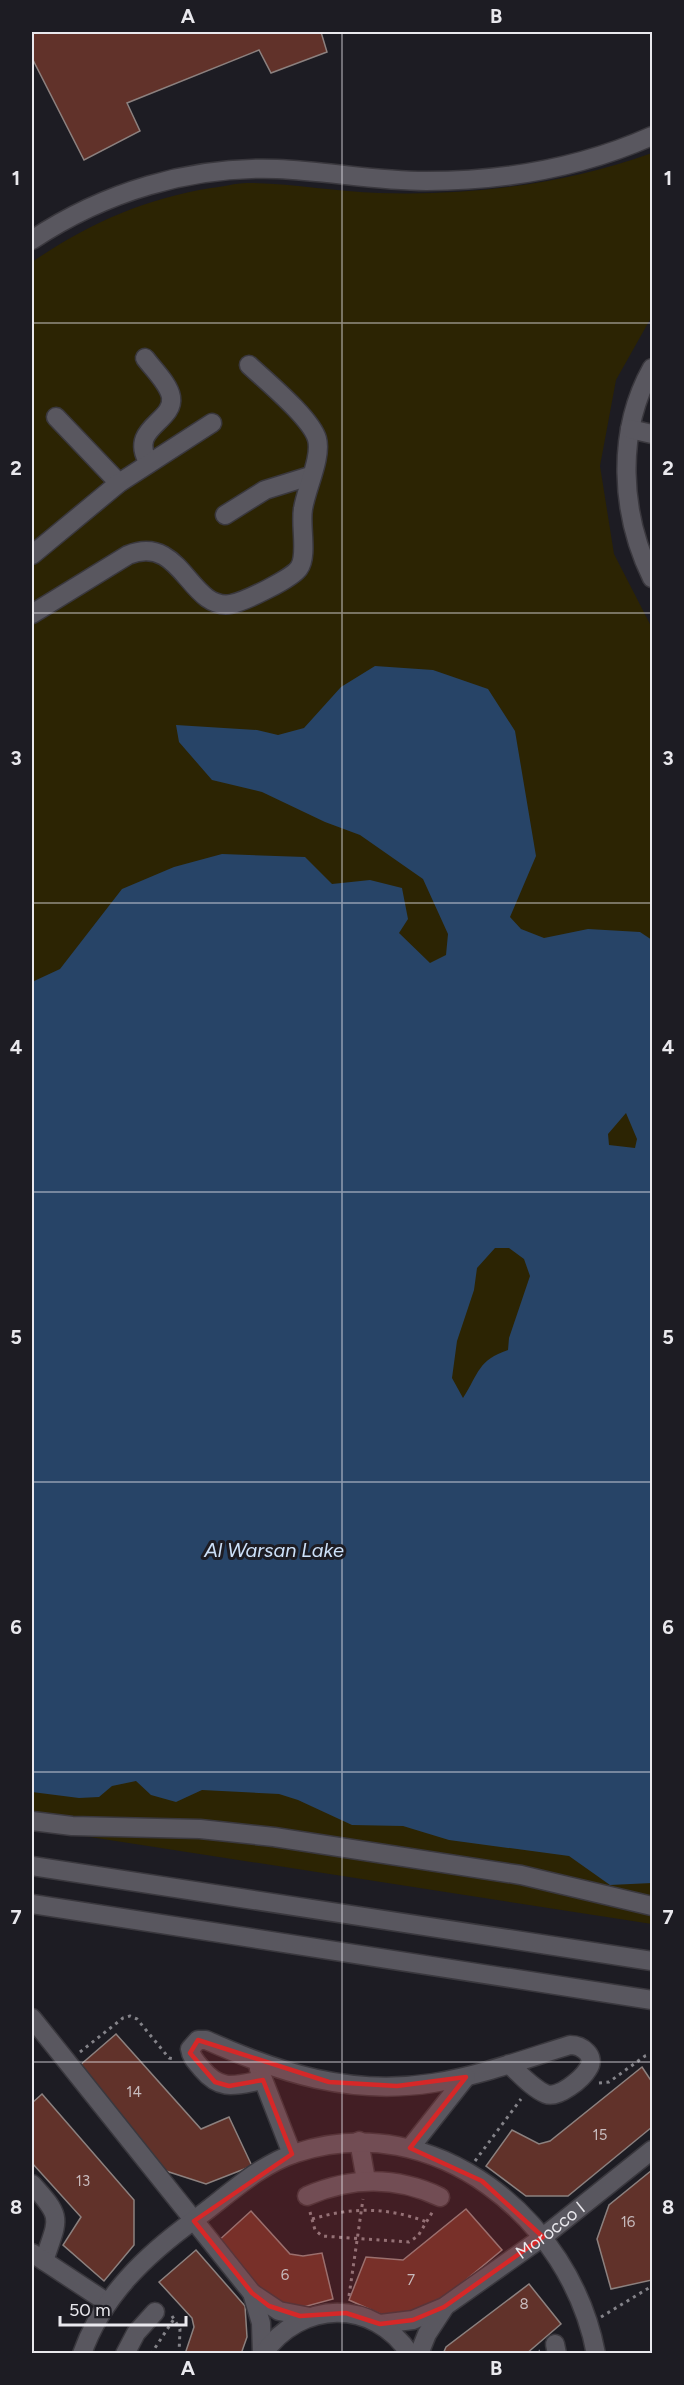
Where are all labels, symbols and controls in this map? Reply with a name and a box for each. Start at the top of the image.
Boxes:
text: A [181,4,196,28]
text: B [490,4,502,28]
text: 1 [12,166,20,190]
text: 1 [664,166,672,190]
text: 2 [10,456,22,480]
text: 2 [662,456,674,480]
text: 3 [10,746,22,770]
text: 3 [662,746,674,770]
text: 4 [10,1035,23,1059]
text: 4 [662,1035,675,1059]
text: 5 [10,1325,22,1349]
text: 5 [662,1325,674,1349]
water label: Al Warsan Lake [203,1538,344,1562]
text: 6 [10,1615,22,1639]
text: 6 [662,1615,674,1639]
text: 7 [10,1905,22,1929]
text: 7 [662,1905,674,1929]
house number: 14 [126,2083,142,2101]
house number: 15 [593,2126,607,2144]
house number: 13 [76,2172,90,2190]
text: 8 [10,2195,22,2219]
text: 8 [662,2195,674,2219]
street label: Morocco I [511,2197,589,2264]
house number: 16 [621,2213,636,2231]
house number: 6 [281,2266,290,2284]
house number: 7 [407,2271,415,2289]
scale bar [60,2289,186,2327]
house number: 8 [519,2295,529,2313]
text: 50 m [69,2299,111,2321]
text: A [181,2356,196,2380]
text: B [490,2356,502,2380]

